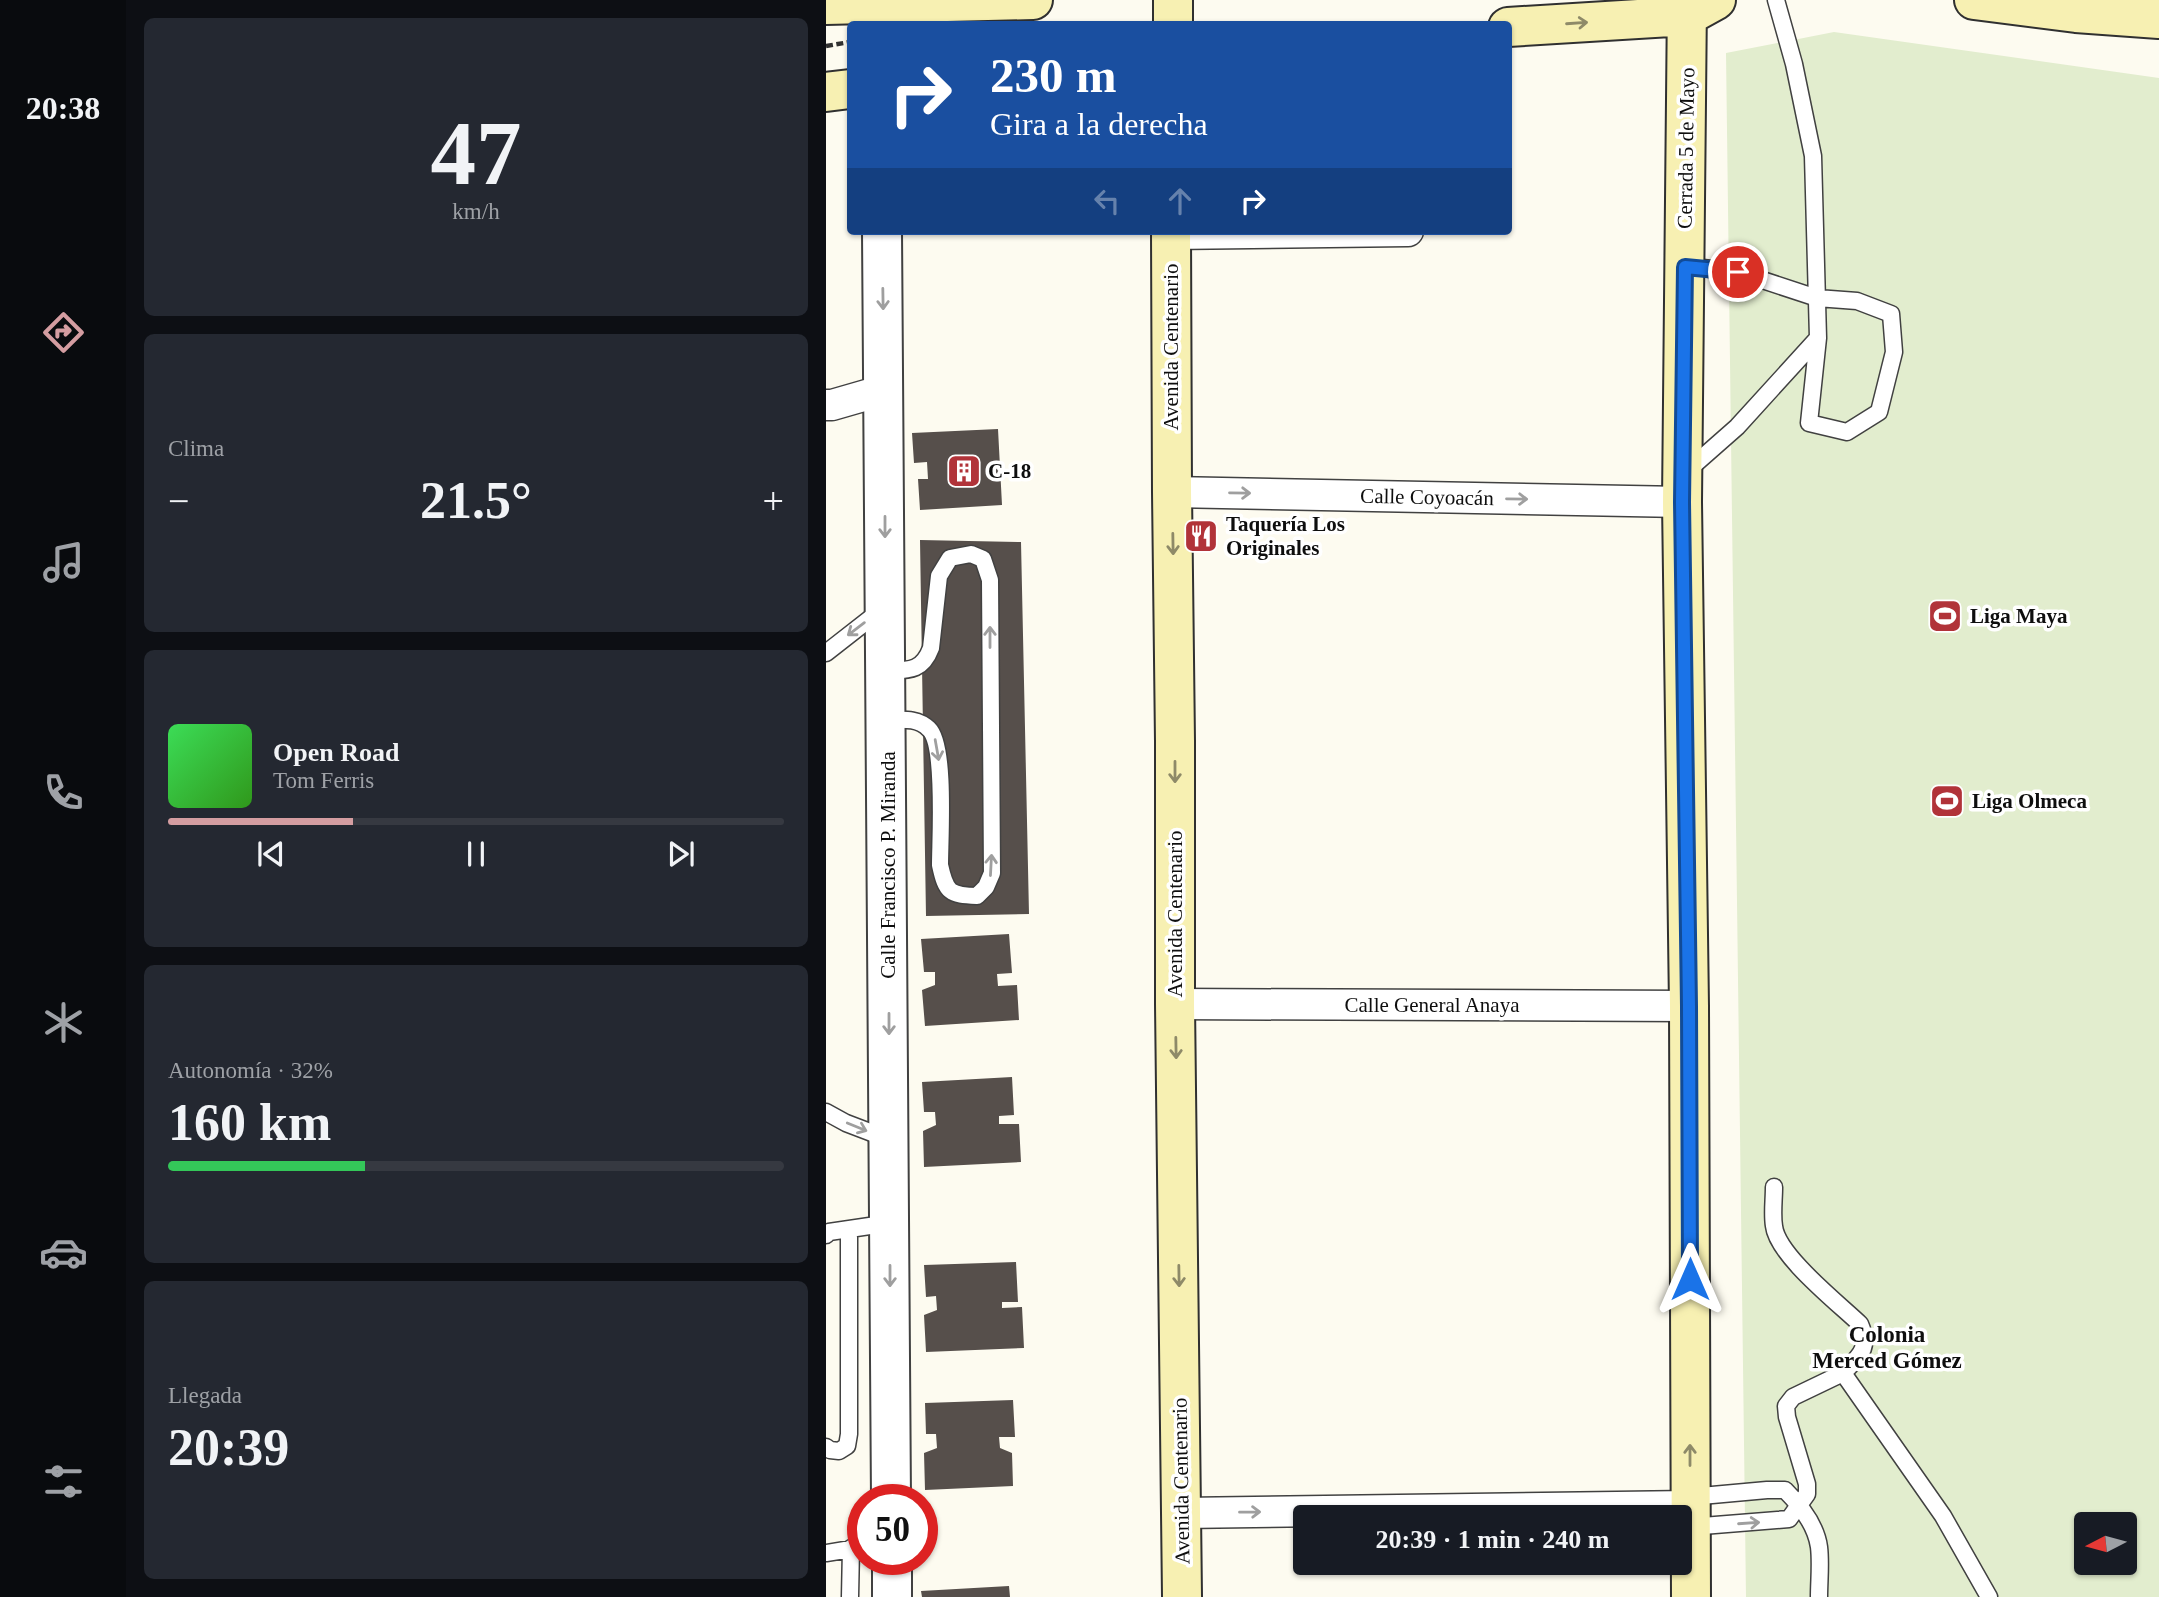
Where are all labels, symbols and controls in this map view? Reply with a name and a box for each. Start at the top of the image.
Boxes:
one-way arrow [1565,16,1587,29]
text: 230 m [990,48,1117,103]
icon: right [875,49,966,140]
street label: Cerrada 5 de Mayo [1673,67,1699,229]
text: 20:38 [26,90,100,126]
text: 47 [431,103,522,204]
text: Gira a la derecha [990,106,1208,142]
icon: left [1088,182,1126,220]
icon: ahead [1161,182,1199,220]
icon: right [1234,182,1272,220]
text: km/h [452,199,500,224]
pin [1708,242,1768,302]
icon: arrive [1719,253,1757,291]
street label: Avenida Centenario [1159,264,1183,430]
one-way arrow [876,287,890,310]
icon: directions [39,308,88,357]
text: Clima [168,436,224,461]
building icon: C-18 [945,452,983,490]
place label: C-18 [988,459,1031,483]
text: 21.5° [420,472,532,529]
text: − [168,480,189,522]
text: + [763,480,784,522]
street label: Calle Coyoacán [1360,484,1494,510]
one-way arrow [1228,487,1251,500]
one-way arrow [1505,492,1528,505]
place label: Taquería Los Originales [1226,512,1345,560]
one-way arrow [878,515,892,538]
restaurant icon: Taquería Los Originales [1182,517,1220,555]
one-way arrow [1166,532,1179,555]
icon: music [39,538,88,587]
sports icon: Liga Maya [1926,597,1964,635]
place label: Liga Maya [1970,604,2068,628]
one-way arrow [847,622,865,637]
one-way arrow [983,626,997,649]
text: Open Road [273,738,399,767]
one-way arrow [931,738,944,761]
street label: Calle Francisco P. Miranda [876,751,900,979]
one-way arrow [1168,760,1182,783]
icon: phone [39,768,88,817]
text: Tom Ferris [273,768,374,793]
sports icon: Liga Olmeca [1928,782,1966,820]
place label: Liga Olmeca [1972,789,2087,813]
street label: Avenida Centenario [1163,831,1187,997]
icon: previous [252,835,290,873]
icon: pause [457,835,495,873]
icon: next [662,835,700,873]
one-way arrow [984,853,997,876]
street label: Calle General Anaya [1345,993,1520,1017]
icon: climate [39,998,88,1047]
one-way arrow [882,1012,896,1035]
one-way arrow [1169,1036,1182,1059]
text: Autonomía · 32% [168,1058,333,1083]
text: 160 km [168,1094,331,1151]
one-way arrow [846,1122,868,1135]
icon: car [39,1228,88,1277]
position arrow [1653,1242,1727,1316]
one-way arrow [883,1264,897,1287]
one-way arrow [1172,1264,1185,1287]
district label: Colonia Merced Gómez [1812,1322,1962,1373]
text: Llegada [168,1383,242,1408]
street label: Avenida Centenario [1168,1397,1194,1565]
text: 20:39 [168,1419,289,1476]
one-way arrow [1683,1444,1697,1467]
icon: filters [39,1457,88,1506]
speed limit sign: 50 [847,1484,938,1575]
one-way arrow [1238,1505,1261,1519]
north arrow [2074,1512,2137,1575]
map controls [2074,1512,2137,1575]
one-way arrow [1737,1516,1759,1529]
text: 20:39 · 1 min · 240 m [1376,1525,1610,1554]

